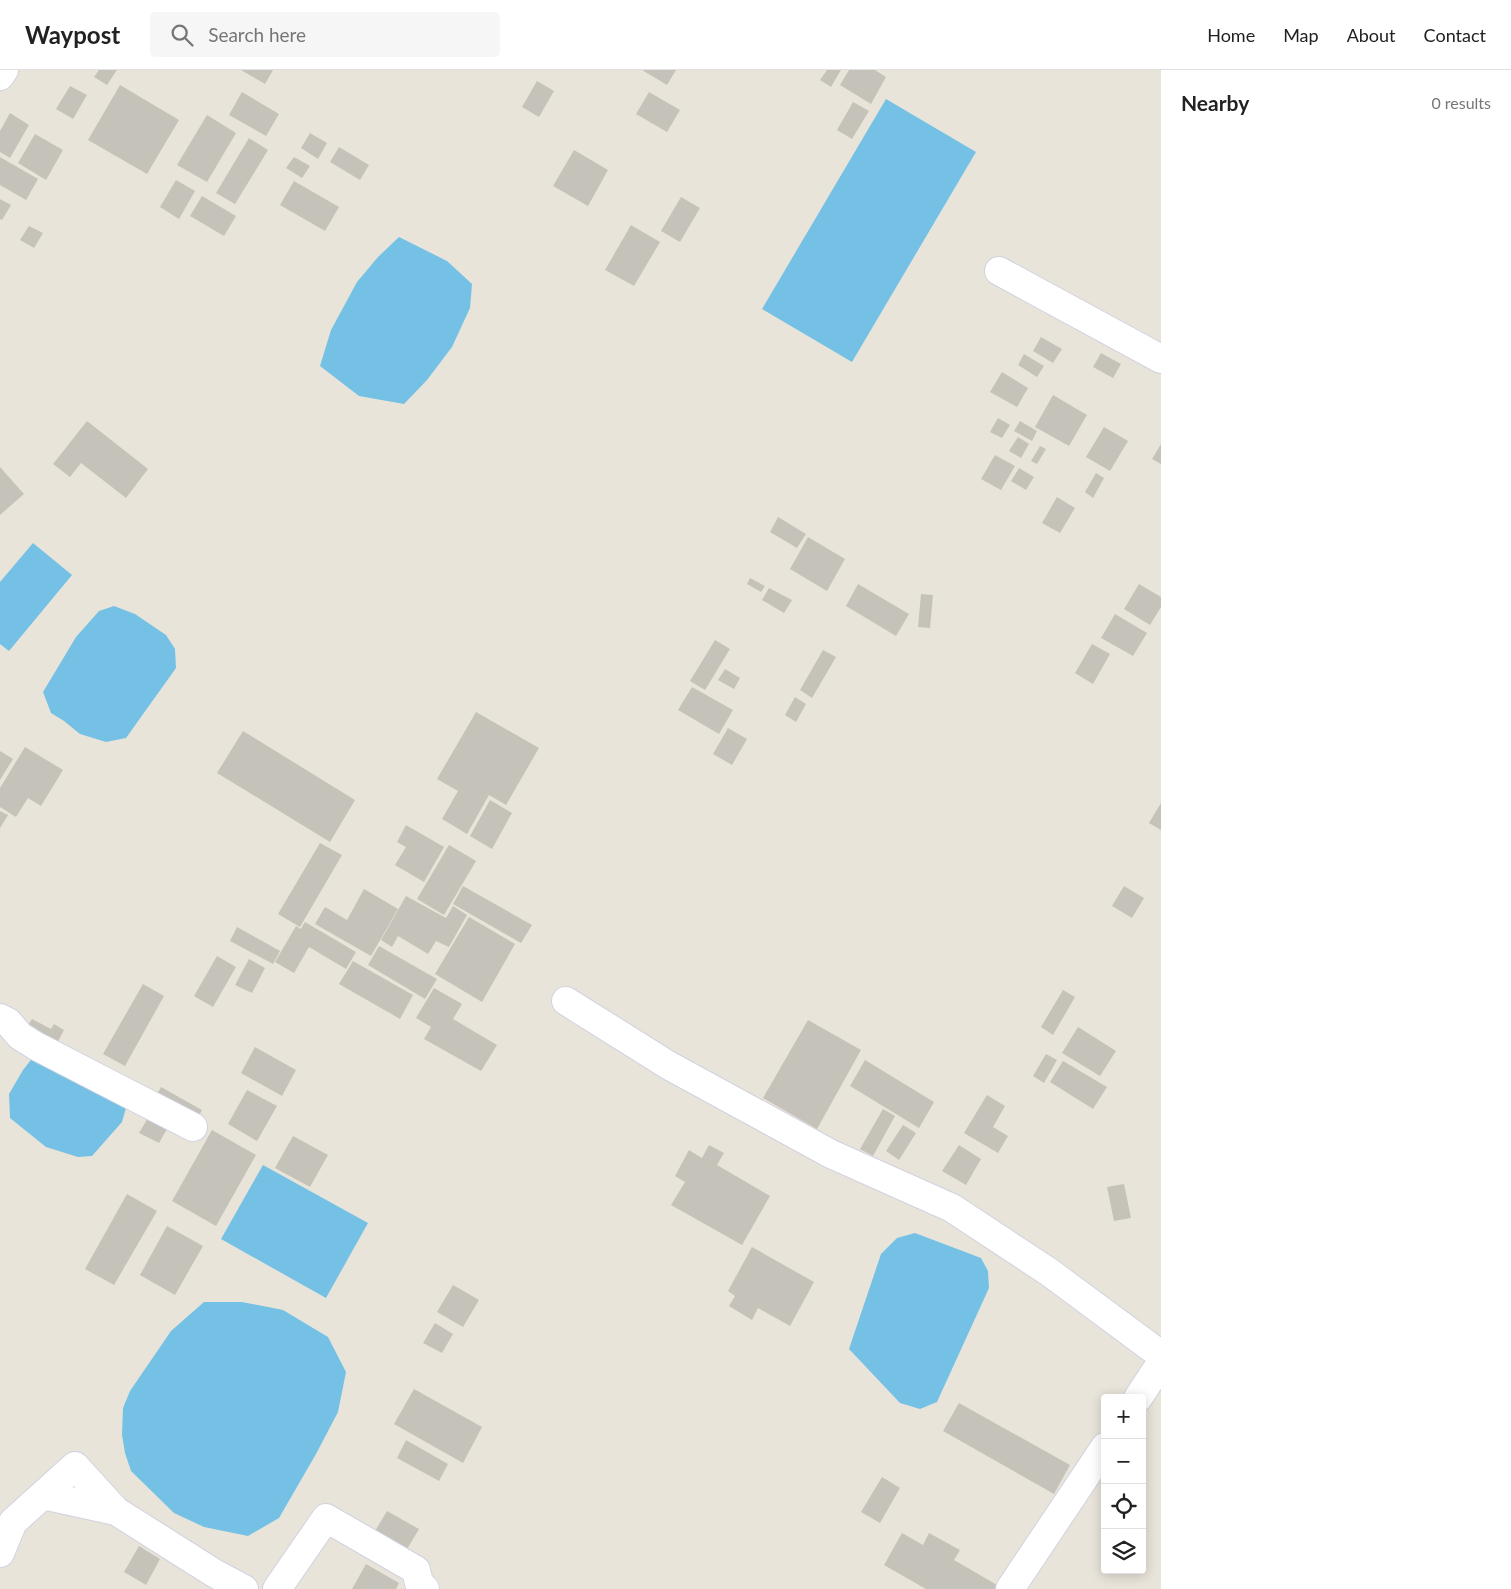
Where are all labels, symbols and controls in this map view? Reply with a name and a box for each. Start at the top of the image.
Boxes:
search box [150,12,500,57]
text: Waypost [25,20,120,49]
icon: search [168,21,196,49]
text: Search here [208,23,306,46]
text: Home [1207,24,1255,46]
text: Map [1283,24,1319,46]
text: About [1347,24,1396,46]
text: Contact [1424,24,1486,46]
text: Nearby [1181,90,1249,115]
text: 0 results [1431,93,1491,112]
map controls [1101,1394,1146,1574]
button: + [1101,1394,1146,1439]
button: − [1101,1439,1146,1484]
button: locate [1101,1484,1146,1529]
button: layers [1101,1529,1146,1574]

